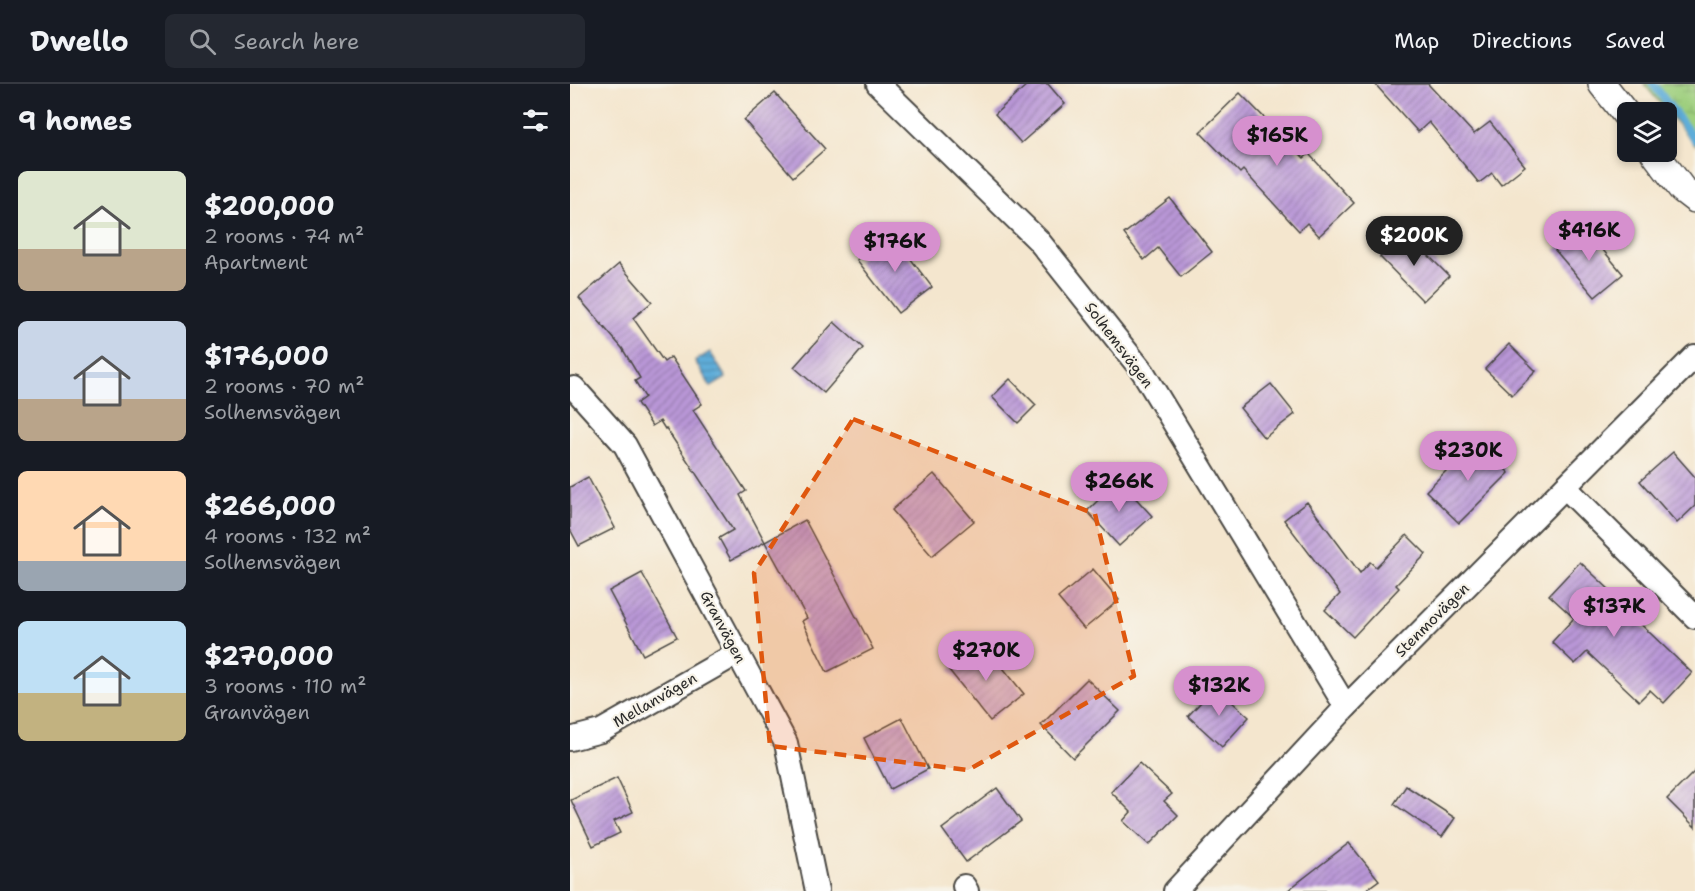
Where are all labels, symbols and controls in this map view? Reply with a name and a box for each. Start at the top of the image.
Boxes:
search box [165,14,585,68]
text: Dwello [30,22,129,60]
icon: search [186,25,219,58]
text: Search here [234,27,360,56]
text: Map [1394,27,1439,55]
text: Directions [1472,27,1572,55]
text: Saved [1605,27,1665,55]
map controls [1617,102,1677,162]
button: layers [1617,102,1677,162]
text: 9 homes [18,103,132,138]
icon: filters [519,104,552,137]
pin: $165K [1235,116,1319,167]
text: $165K [1246,122,1308,148]
text: $200,000 [204,188,335,223]
icon: home [66,195,138,267]
pin: $416K [1547,211,1631,262]
pin: $200K [1372,216,1456,267]
text: $416K [1558,217,1620,243]
pin: $176K [853,222,937,273]
text: $200K [1380,222,1448,248]
text: 2 rooms · 74 m² [204,223,364,249]
text: $176K [863,228,927,254]
text: Apartment [204,249,308,275]
street label: Solhemsvägen [1080,298,1158,392]
text: $176,000 [204,338,329,373]
icon: home [66,345,138,417]
text: 2 rooms · 70 m² [204,373,365,399]
text: Solhemsvägen [204,399,341,425]
pin: $230K [1426,431,1510,482]
text: $230K [1434,437,1502,463]
pin: $266K [1077,462,1161,513]
text: $266K [1085,468,1153,494]
text: $266,000 [204,488,336,523]
icon: home [66,495,138,567]
text: 4 rooms · 132 m² [204,523,371,549]
text: Solhemsvägen [204,549,341,575]
street label: Stenmovägen [1391,579,1473,661]
street label: Granvägen [696,587,750,667]
pin: $137K [1572,587,1656,638]
text: $137K [1583,593,1645,619]
pin: $270K [944,631,1028,682]
text: $270K [952,637,1020,663]
text: $270,000 [204,638,334,673]
icon: home [66,645,138,717]
pin: $132K [1177,666,1261,717]
street label: Mellanvägen [610,668,700,732]
text: $132K [1188,672,1250,698]
text: 3 rooms · 110 m² [204,673,367,699]
text: Granvägen [204,699,310,725]

